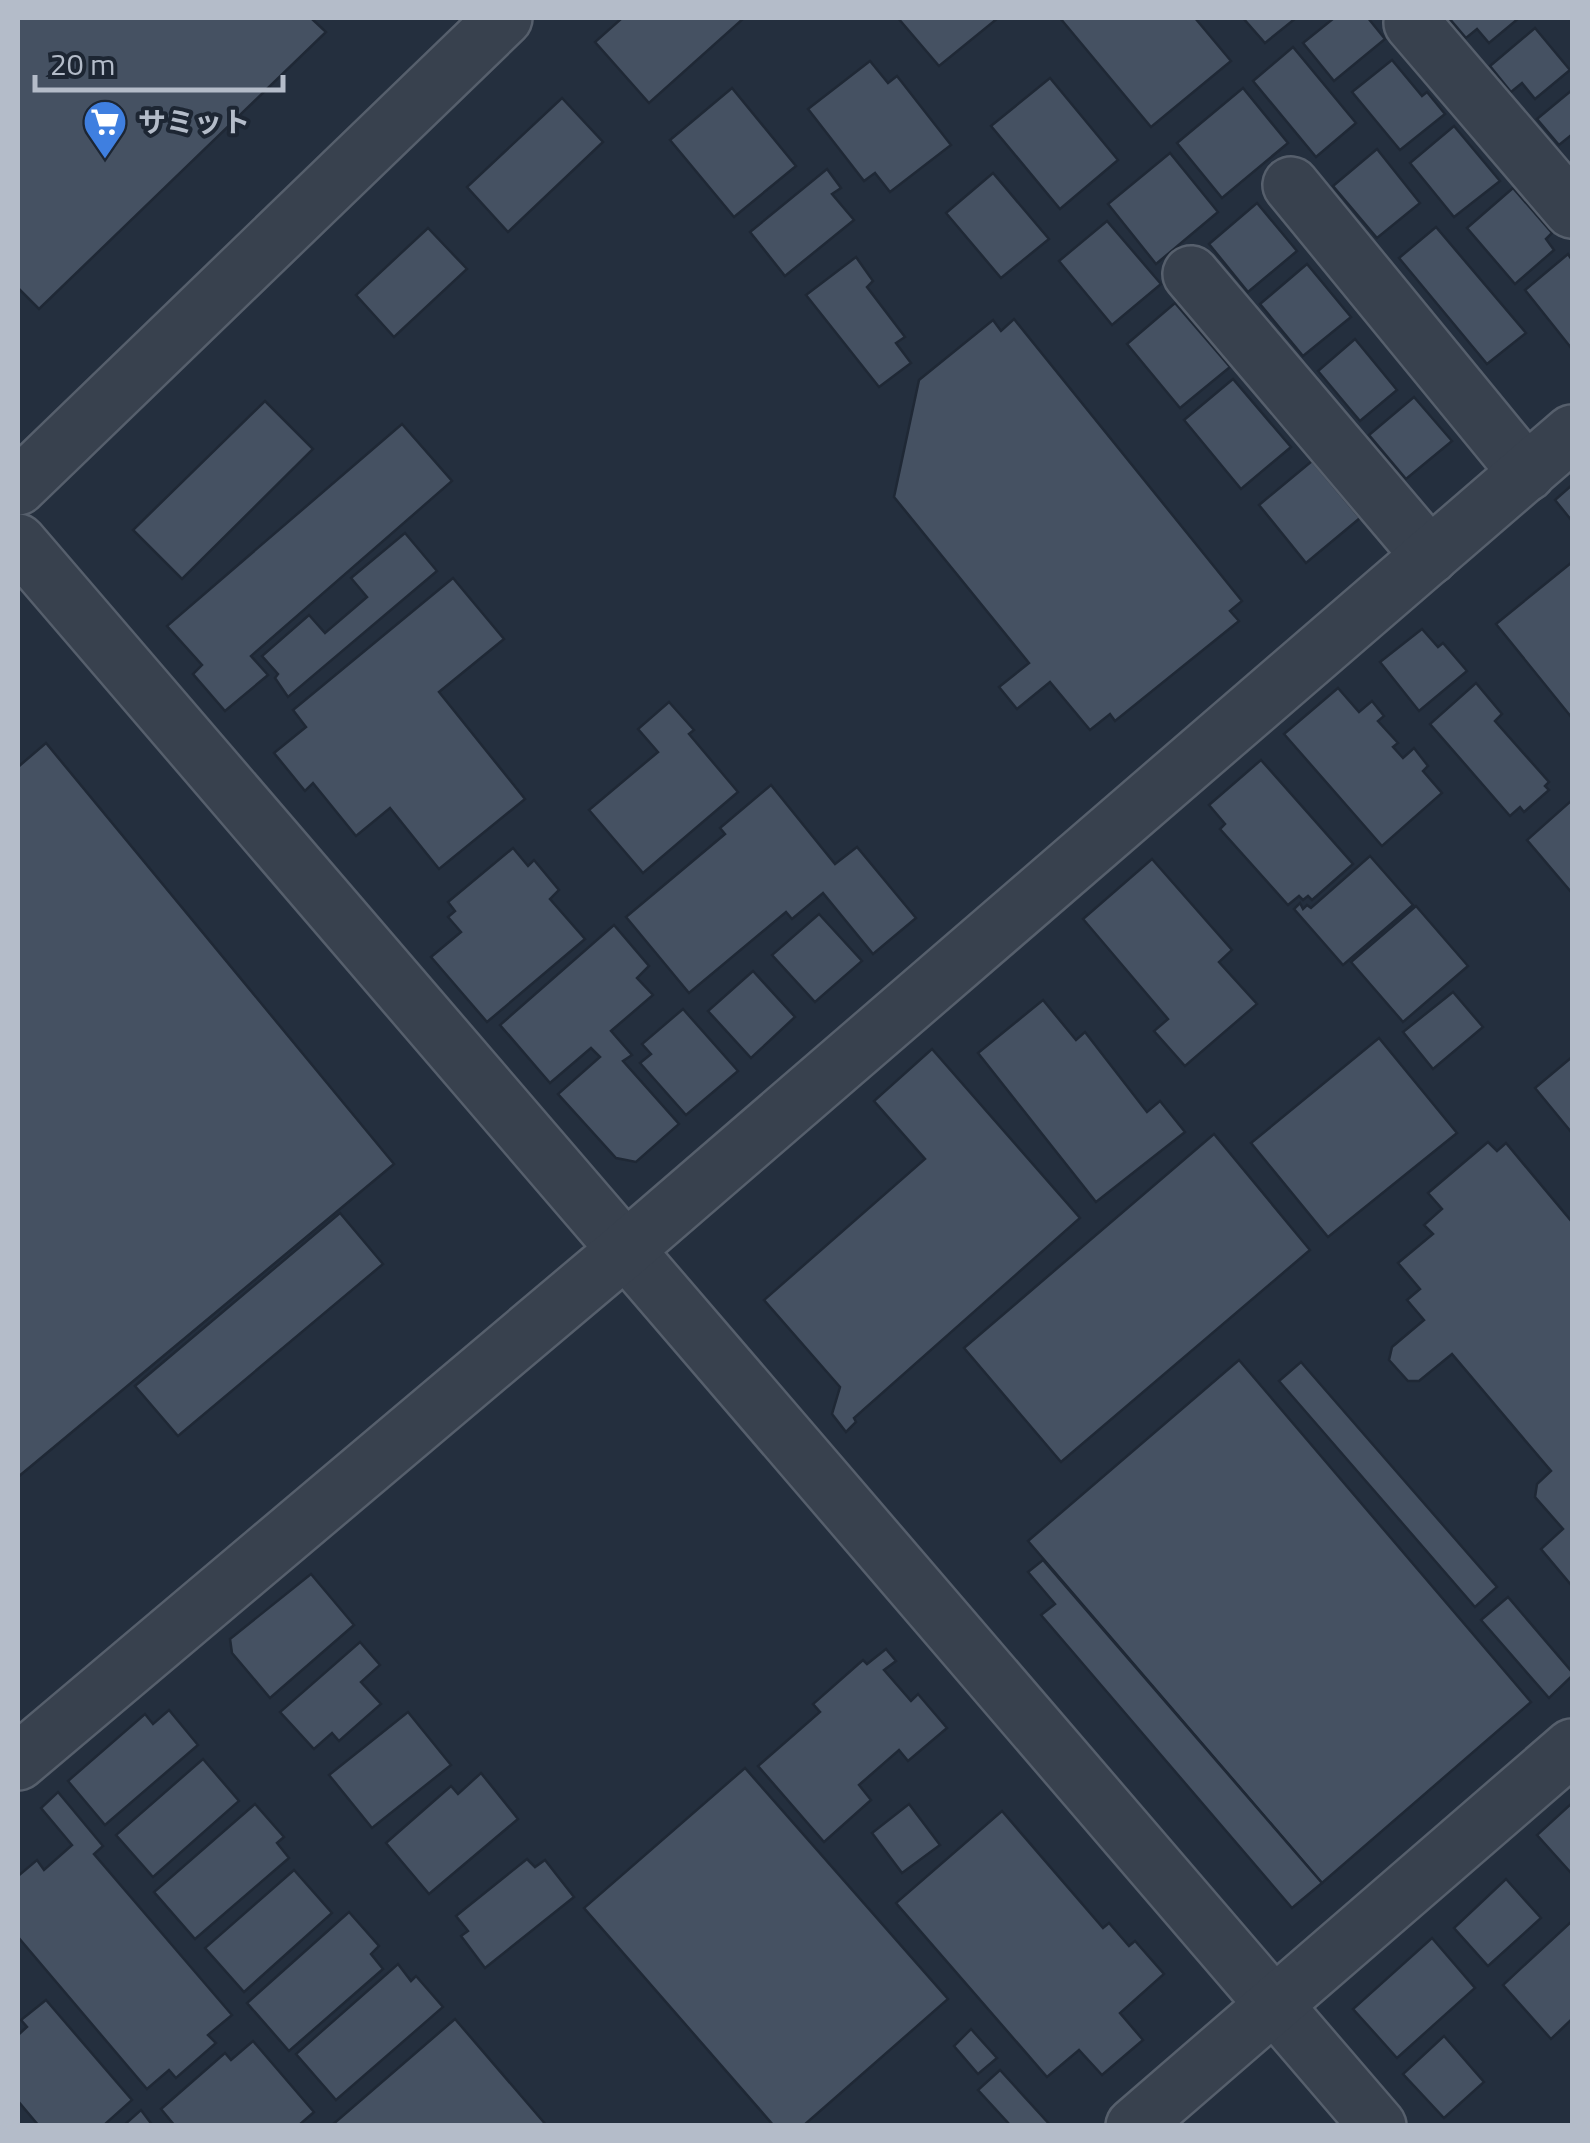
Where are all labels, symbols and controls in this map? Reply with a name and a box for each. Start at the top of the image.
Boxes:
scale bar [35,30,282,92]
text: 20 m [50,41,115,87]
supermarket icon: サミット [82,99,128,160]
place label: サミット [138,100,250,143]

